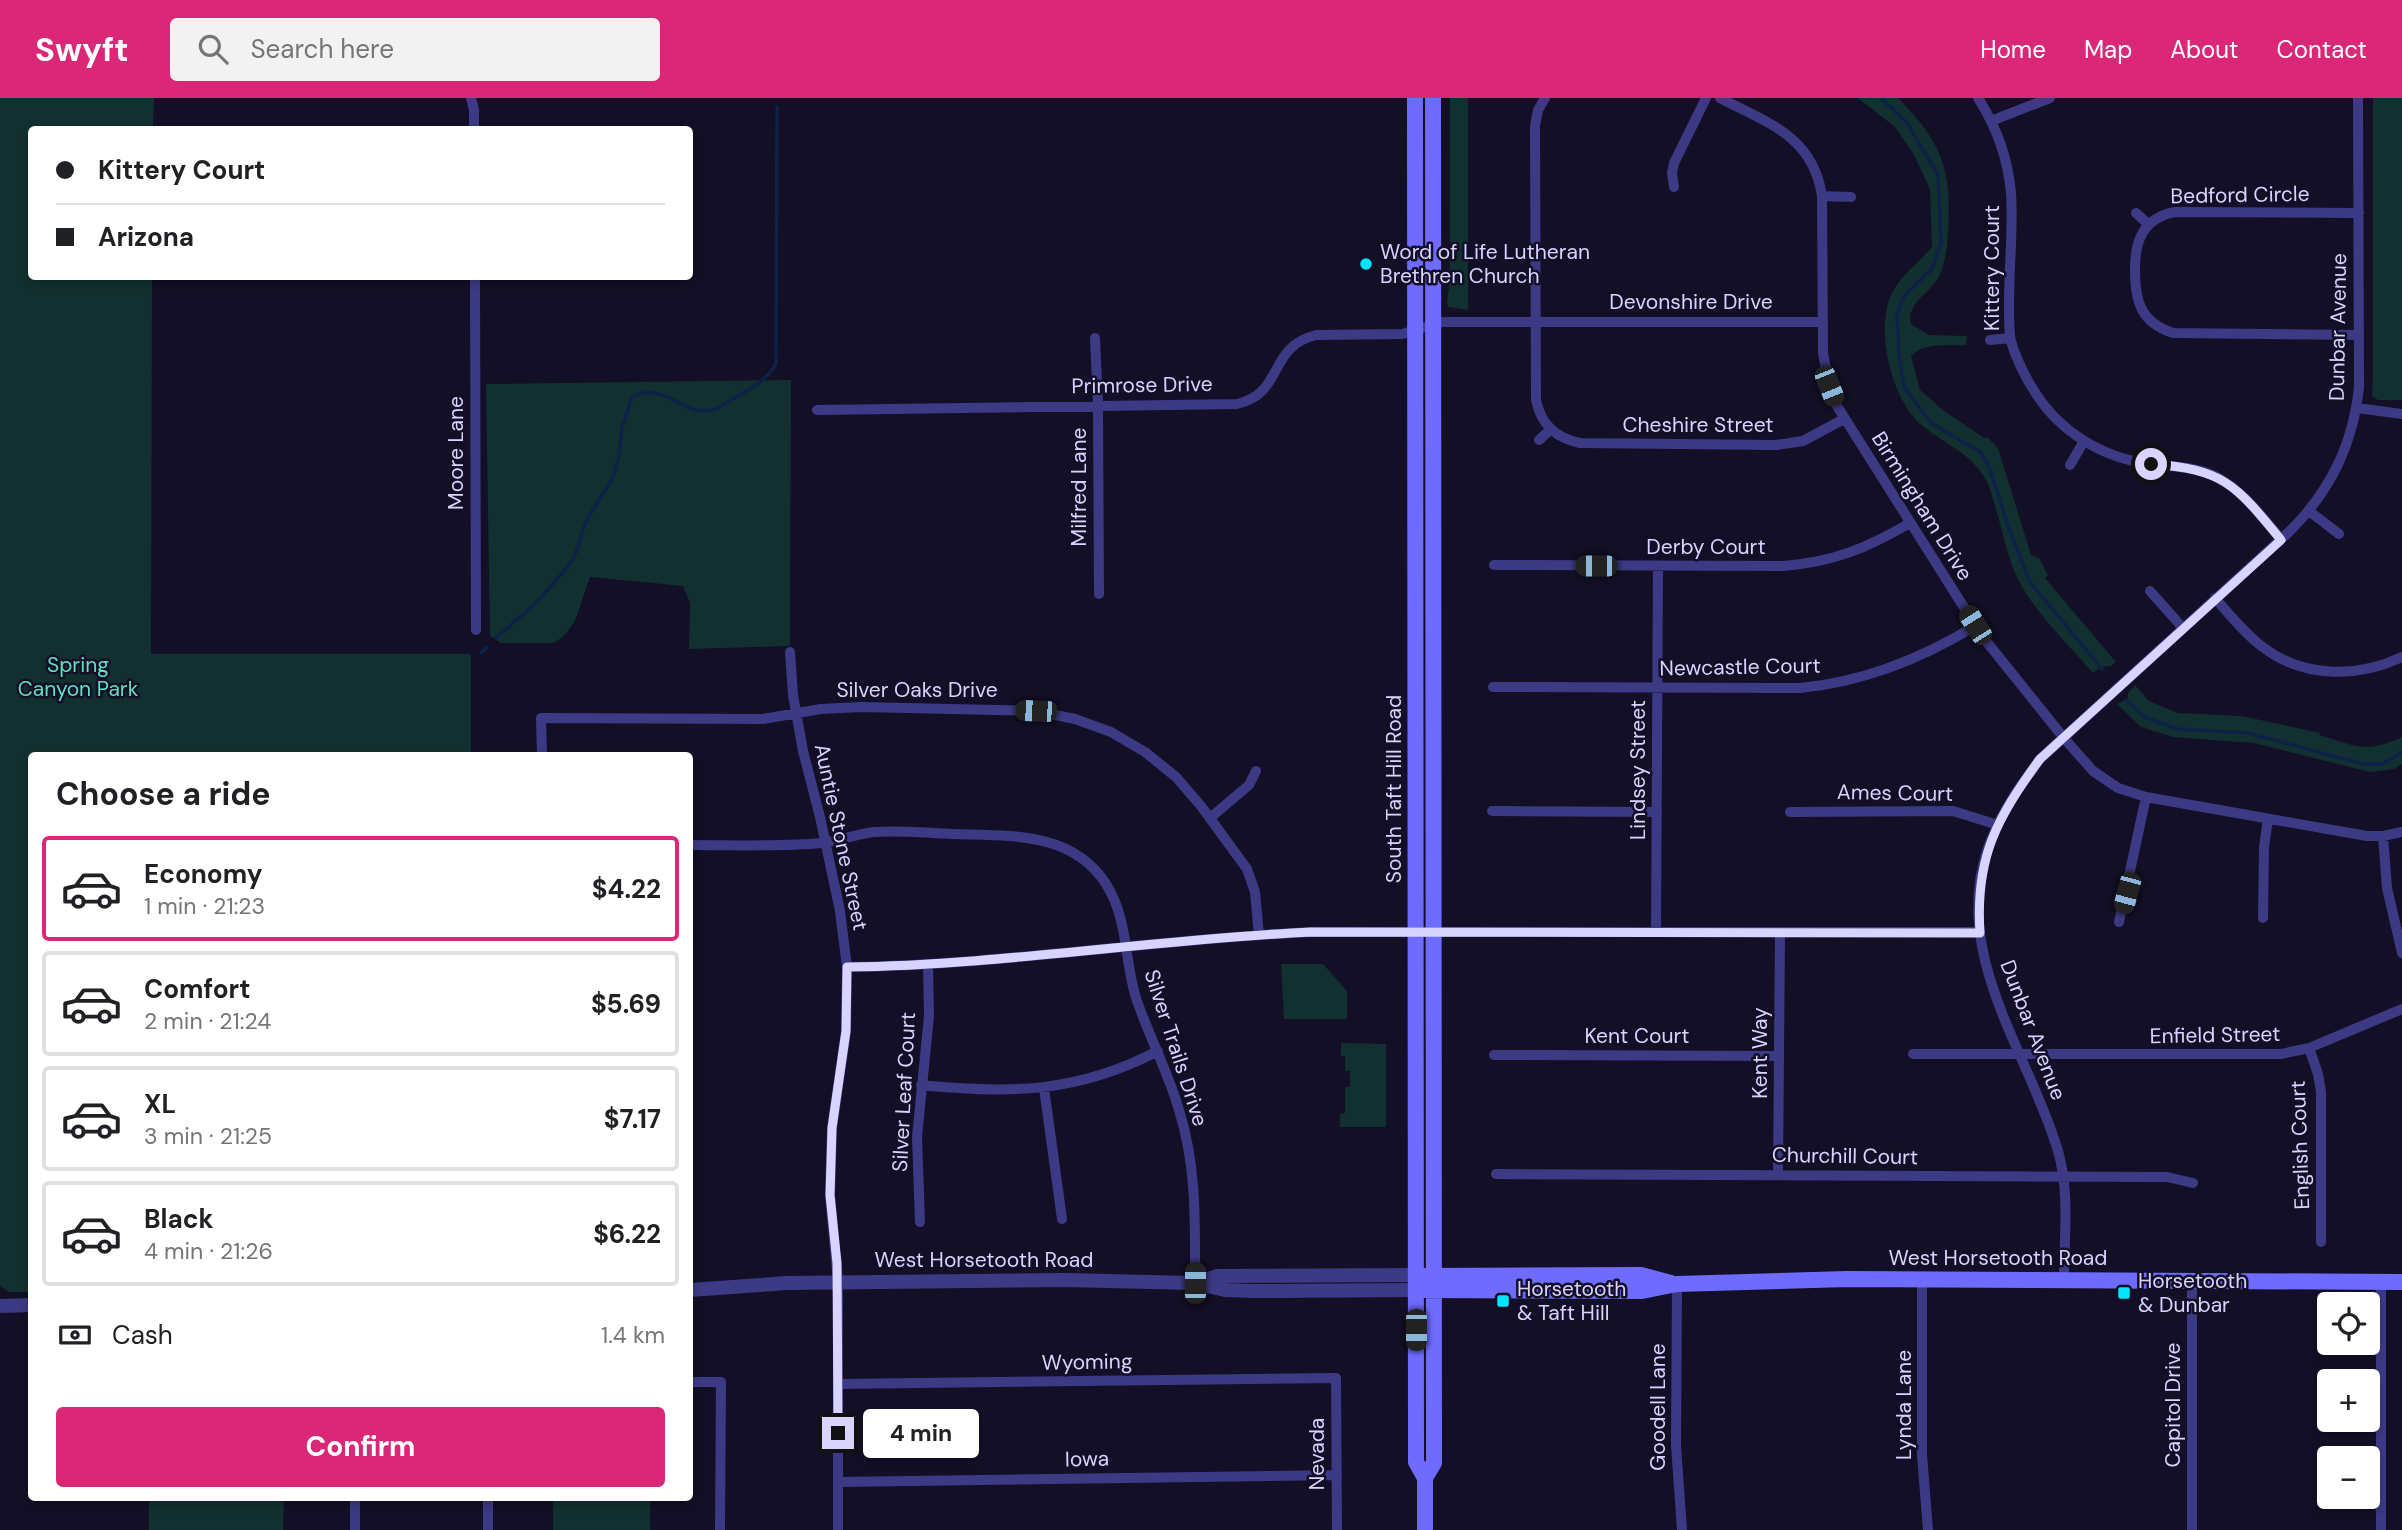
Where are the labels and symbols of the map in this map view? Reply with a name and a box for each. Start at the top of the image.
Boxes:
street label: Bedford Circle [2170,180,2310,210]
street label: Kittery Court [1978,205,2006,331]
place label: Word of Life Lutheran Brethren Church [1380,238,1590,290]
street label: Dunbar Avenue [2323,253,2353,401]
marker: Word of Life Lutheran Brethren Church [1358,256,1374,272]
street label: Devonshire Drive [1609,288,1773,316]
car [1812,363,1847,409]
street label: Primrose Drive [1071,370,1213,400]
street label: Moore Lane [442,396,470,510]
street label: Cheshire Street [1622,411,1774,439]
street label: Birmingham Drive [1865,426,1979,586]
street label: Milfred Lane [1065,427,1093,547]
route start [2135,448,2167,480]
street label: Derby Court [1646,533,1766,561]
car [1576,556,1618,577]
car [1955,602,1996,648]
park label: Spring Canyon Park [18,651,139,703]
street label: Newcastle Court [1659,652,1821,682]
street label: Silver Oaks Drive [836,676,998,704]
street label: South Taft Hill Road [1380,695,1408,883]
car [1015,700,1058,722]
street label: Lindsey Street [1624,700,1652,840]
street label: Auntie Stone Street [808,741,874,933]
street label: Ames Court [1837,778,1953,808]
car [2112,870,2143,916]
street label: Dunbar Avenue [1993,956,2073,1104]
street label: Silver Trails Drive [1137,966,1215,1130]
street label: Kent Way [1746,1007,1774,1099]
street label: Silver Leaf Court [886,1011,922,1173]
street label: Enfield Street [2149,1020,2281,1050]
street label: Kent Court [1585,1022,1689,1050]
street label: English Court [2284,1080,2316,1210]
street label: Churchill Court [1772,1141,1918,1171]
street label: West Horsetooth Road [1889,1244,2107,1272]
street label: West Horsetooth Road [875,1246,1093,1274]
car [1185,1262,1206,1304]
place label: Horsetooth & Dunbar [2138,1267,2247,1319]
place label: Horsetooth & Taft Hill [1517,1275,1626,1327]
marker: Horsetooth & Dunbar [2116,1285,2132,1301]
marker: Horsetooth & Taft Hill [1495,1293,1511,1309]
car [1406,1309,1427,1351]
street label: Capitol Drive [2159,1342,2187,1468]
street label: Goodell Lane [1644,1343,1672,1471]
street label: Wyoming [1041,1347,1133,1377]
street label: Lynda Lane [1890,1350,1918,1460]
callout: 4 min [862,1408,978,1458]
route end [822,1417,854,1449]
street label: Nevada [1303,1418,1331,1490]
street label: Iowa [1065,1445,1109,1473]

